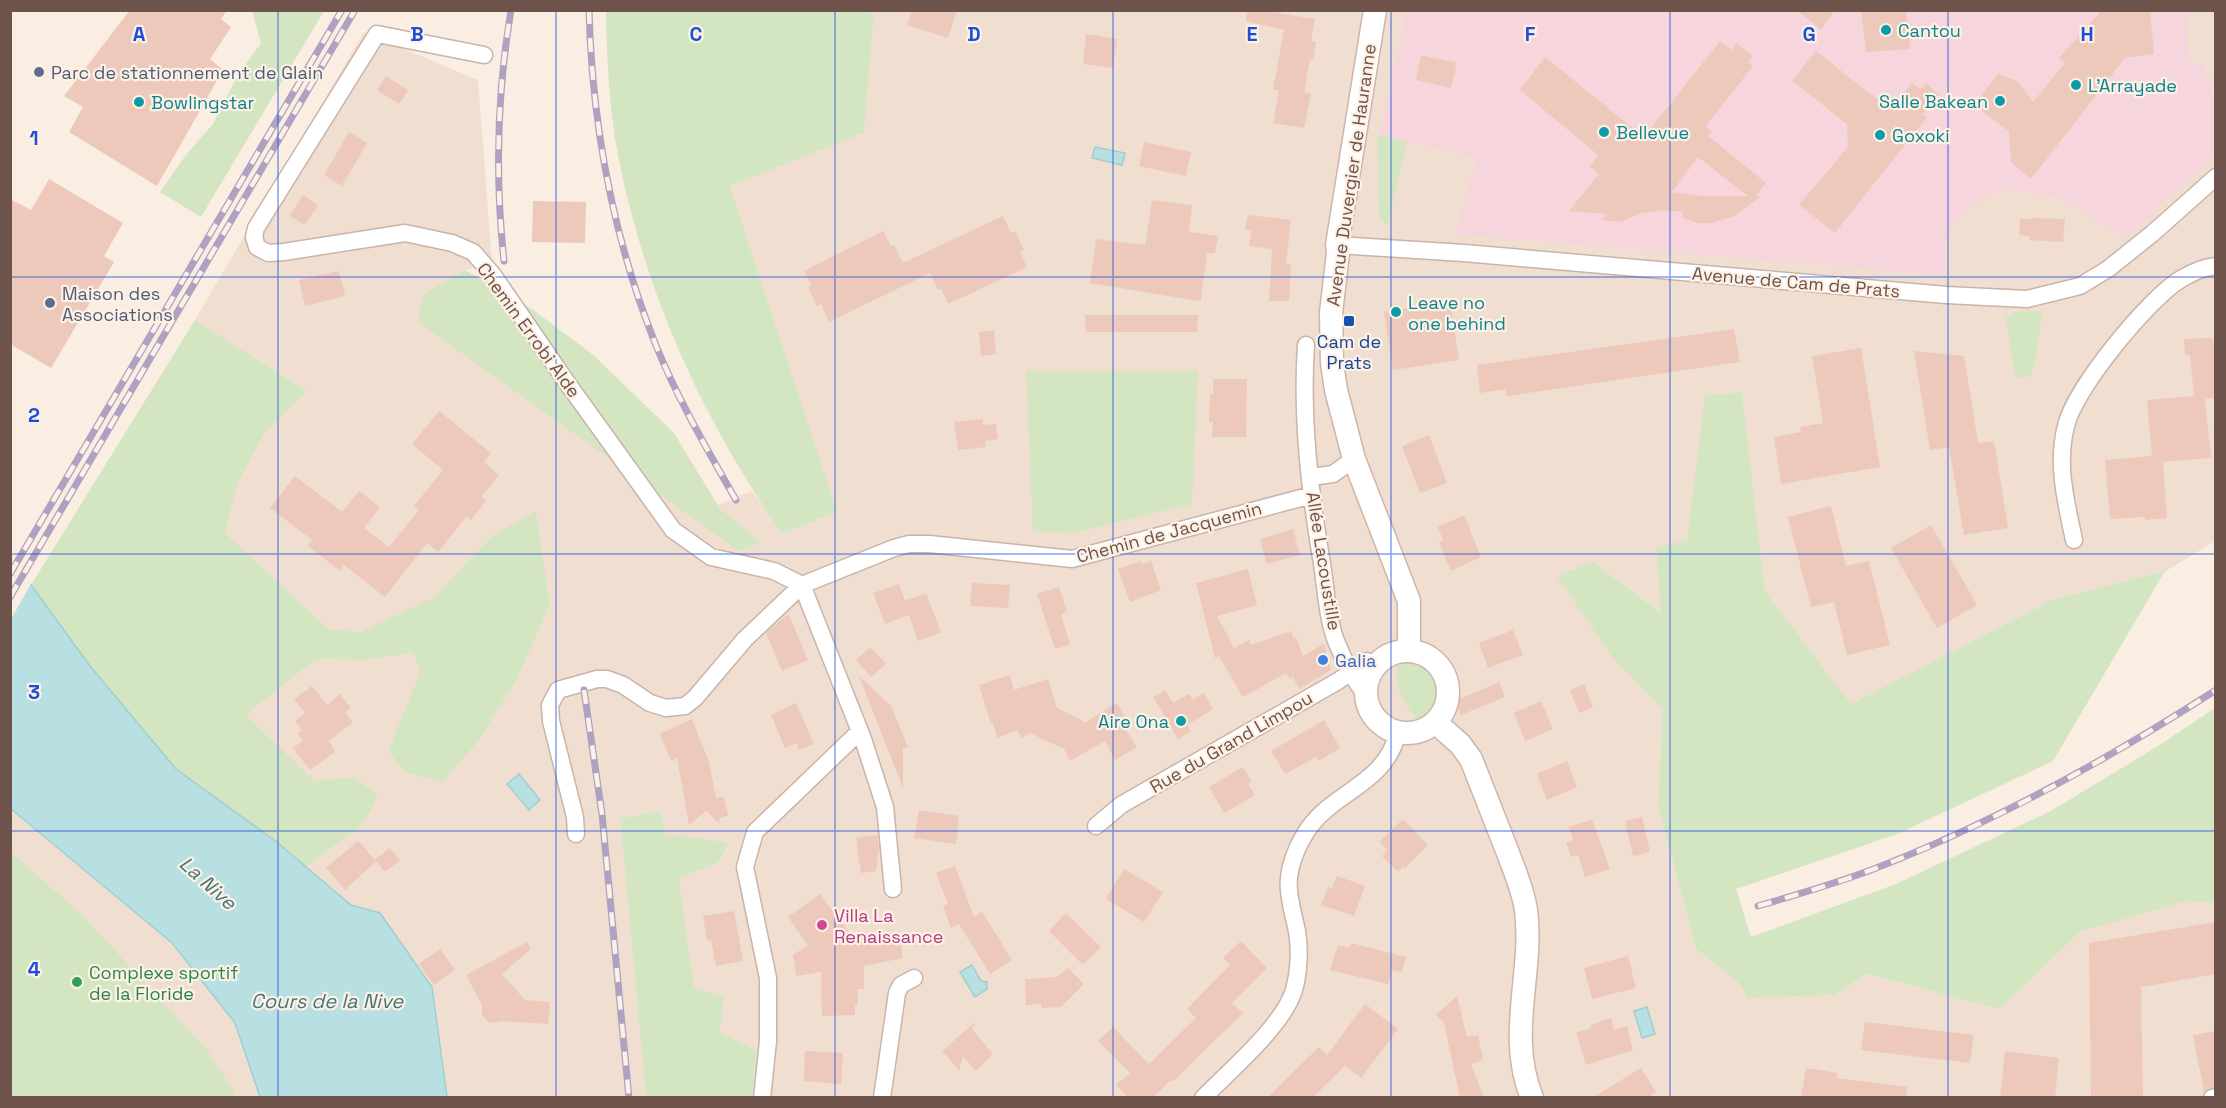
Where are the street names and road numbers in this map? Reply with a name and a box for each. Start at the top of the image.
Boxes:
street label: Avenue Duvergier de Hauranne [1321,42,1381,308]
street label: Chemin Errobi Alde [472,258,586,402]
street label: Avenue de Cam de Prats [1691,261,1901,303]
street label: Allée Lacoustille [1302,490,1346,632]
street label: Chemin de Jacquemin [1074,496,1264,568]
street label: Rue du Grand Limpou [1145,686,1317,798]

